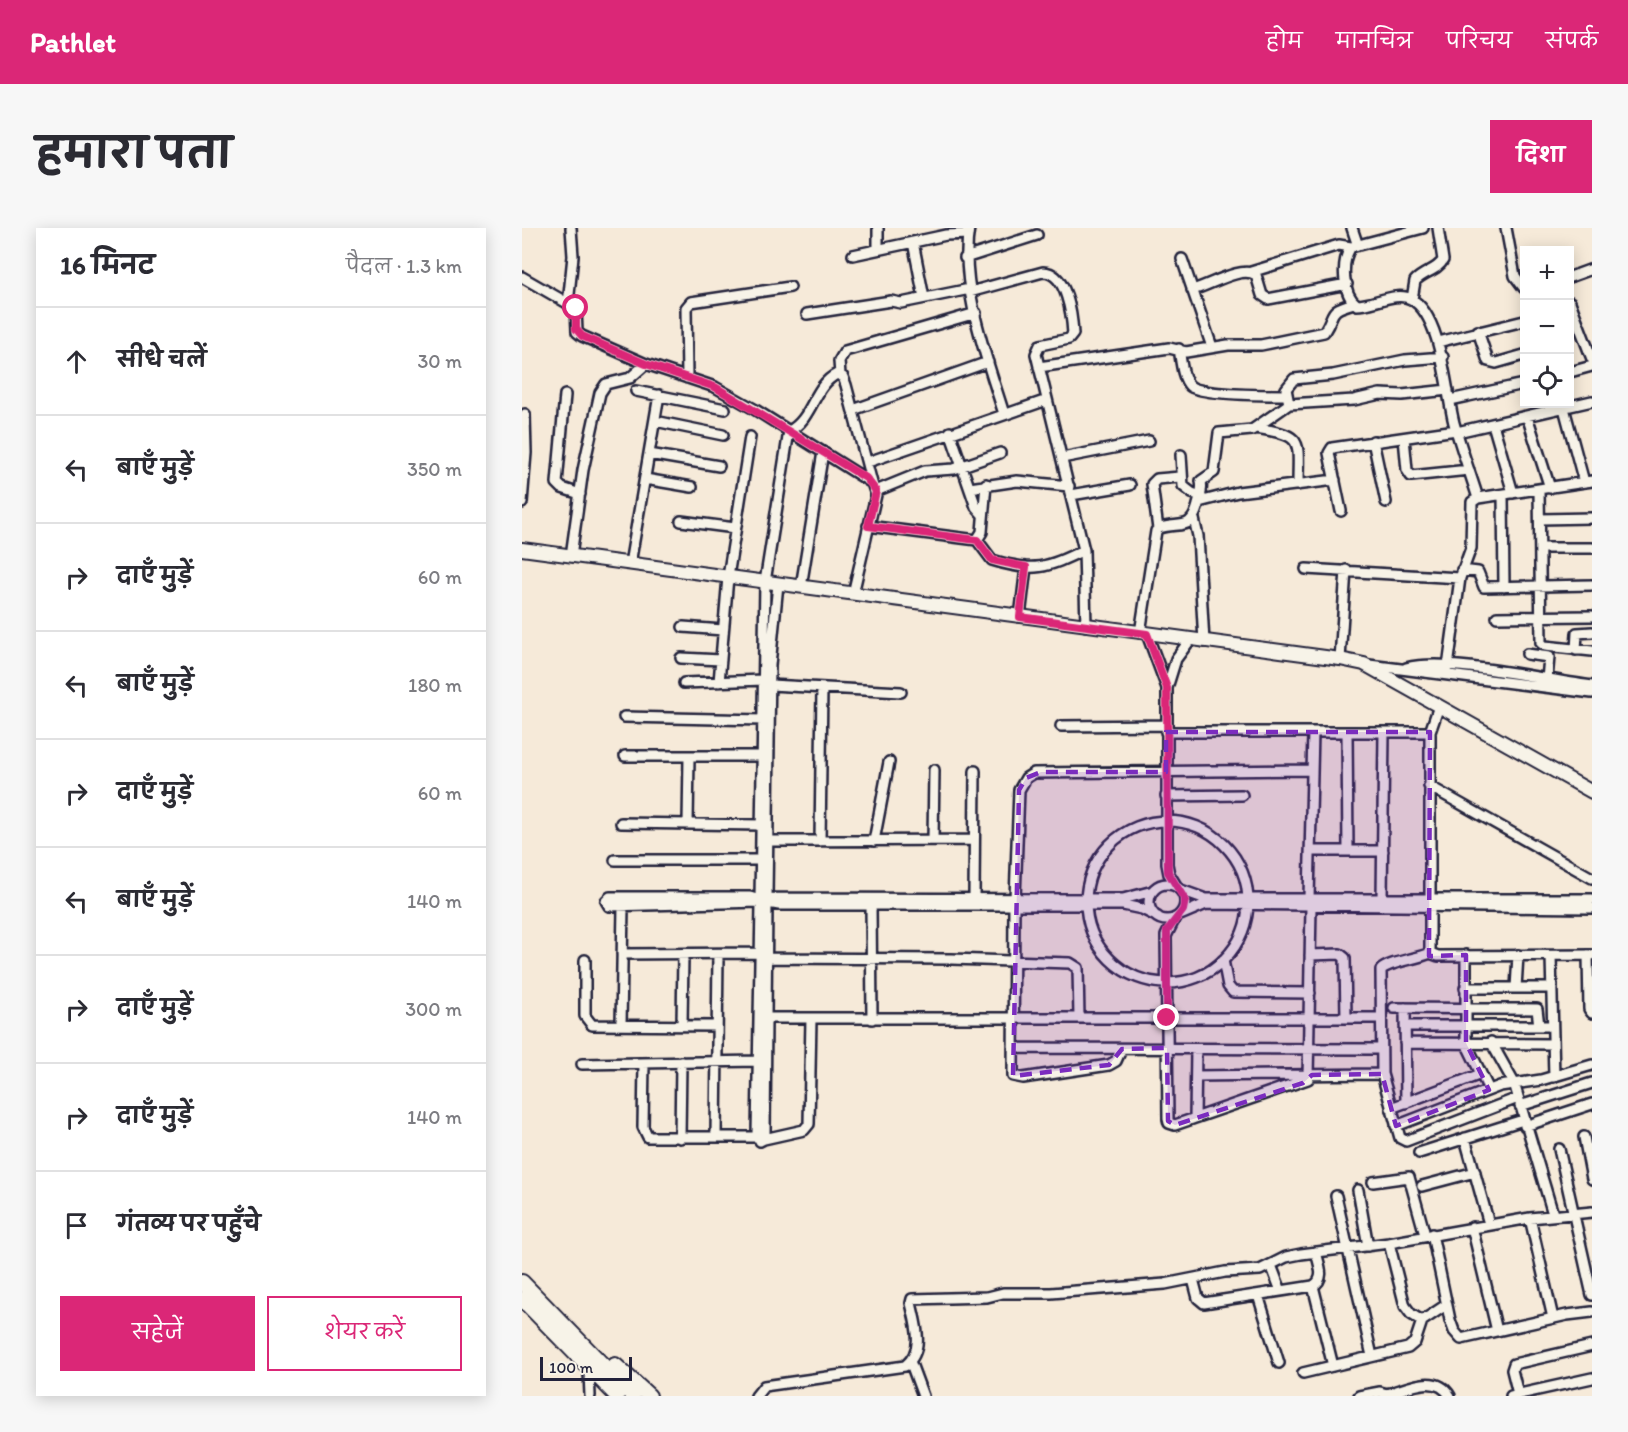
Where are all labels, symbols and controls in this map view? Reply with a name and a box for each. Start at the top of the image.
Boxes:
text: Pathlet [30,25,116,59]
text: होम [1266,28,1303,53]
text: मानचित्र [1336,28,1413,53]
text: परिचय [1446,28,1512,53]
text: संपर्क [1545,28,1598,53]
button: दिशा [1490,120,1592,193]
text: हमारा पता [36,127,232,178]
map controls [1520,246,1574,408]
button: + [1520,246,1574,300]
text: 16 मिनट [60,249,155,281]
text: पैदल · 1.3 km [346,254,462,278]
route start [562,294,588,320]
button: − [1520,300,1574,354]
icon: ahead [60,345,93,378]
text: सीधे चलें [117,346,206,373]
text: 30 m [417,349,462,373]
button: locate [1520,354,1574,408]
icon: left [60,453,93,486]
text: बाएँ मुड़ें [117,454,194,481]
text: 350 m [407,457,462,481]
icon: right [60,561,93,594]
text: दाएँ मुड़ें [117,562,193,589]
text: 60 m [418,565,462,589]
icon: left [60,669,93,702]
text: बाएँ मुड़ें [117,670,194,697]
text: 180 m [408,673,462,697]
icon: right [60,777,93,810]
text: दाएँ मुड़ें [117,778,193,805]
text: 60 m [418,781,462,805]
icon: left [60,885,93,918]
text: बाएँ मुड़ें [117,886,194,913]
text: 140 m [407,889,462,913]
icon: right [60,993,93,1026]
text: दाएँ मुड़ें [117,994,193,1021]
text: 300 m [405,997,462,1021]
route end [1153,1004,1179,1030]
icon: right [60,1101,93,1134]
text: दाएँ मुड़ें [117,1102,193,1129]
text: 140 m [407,1105,462,1129]
icon: arrive [60,1209,93,1242]
text: गंतव्य पर पहुँचे [117,1210,261,1237]
button: सहेजें [60,1296,255,1371]
button: शेयर करें [267,1296,462,1371]
scale bar [540,1354,632,1382]
text: 100 m [549,1358,593,1377]

